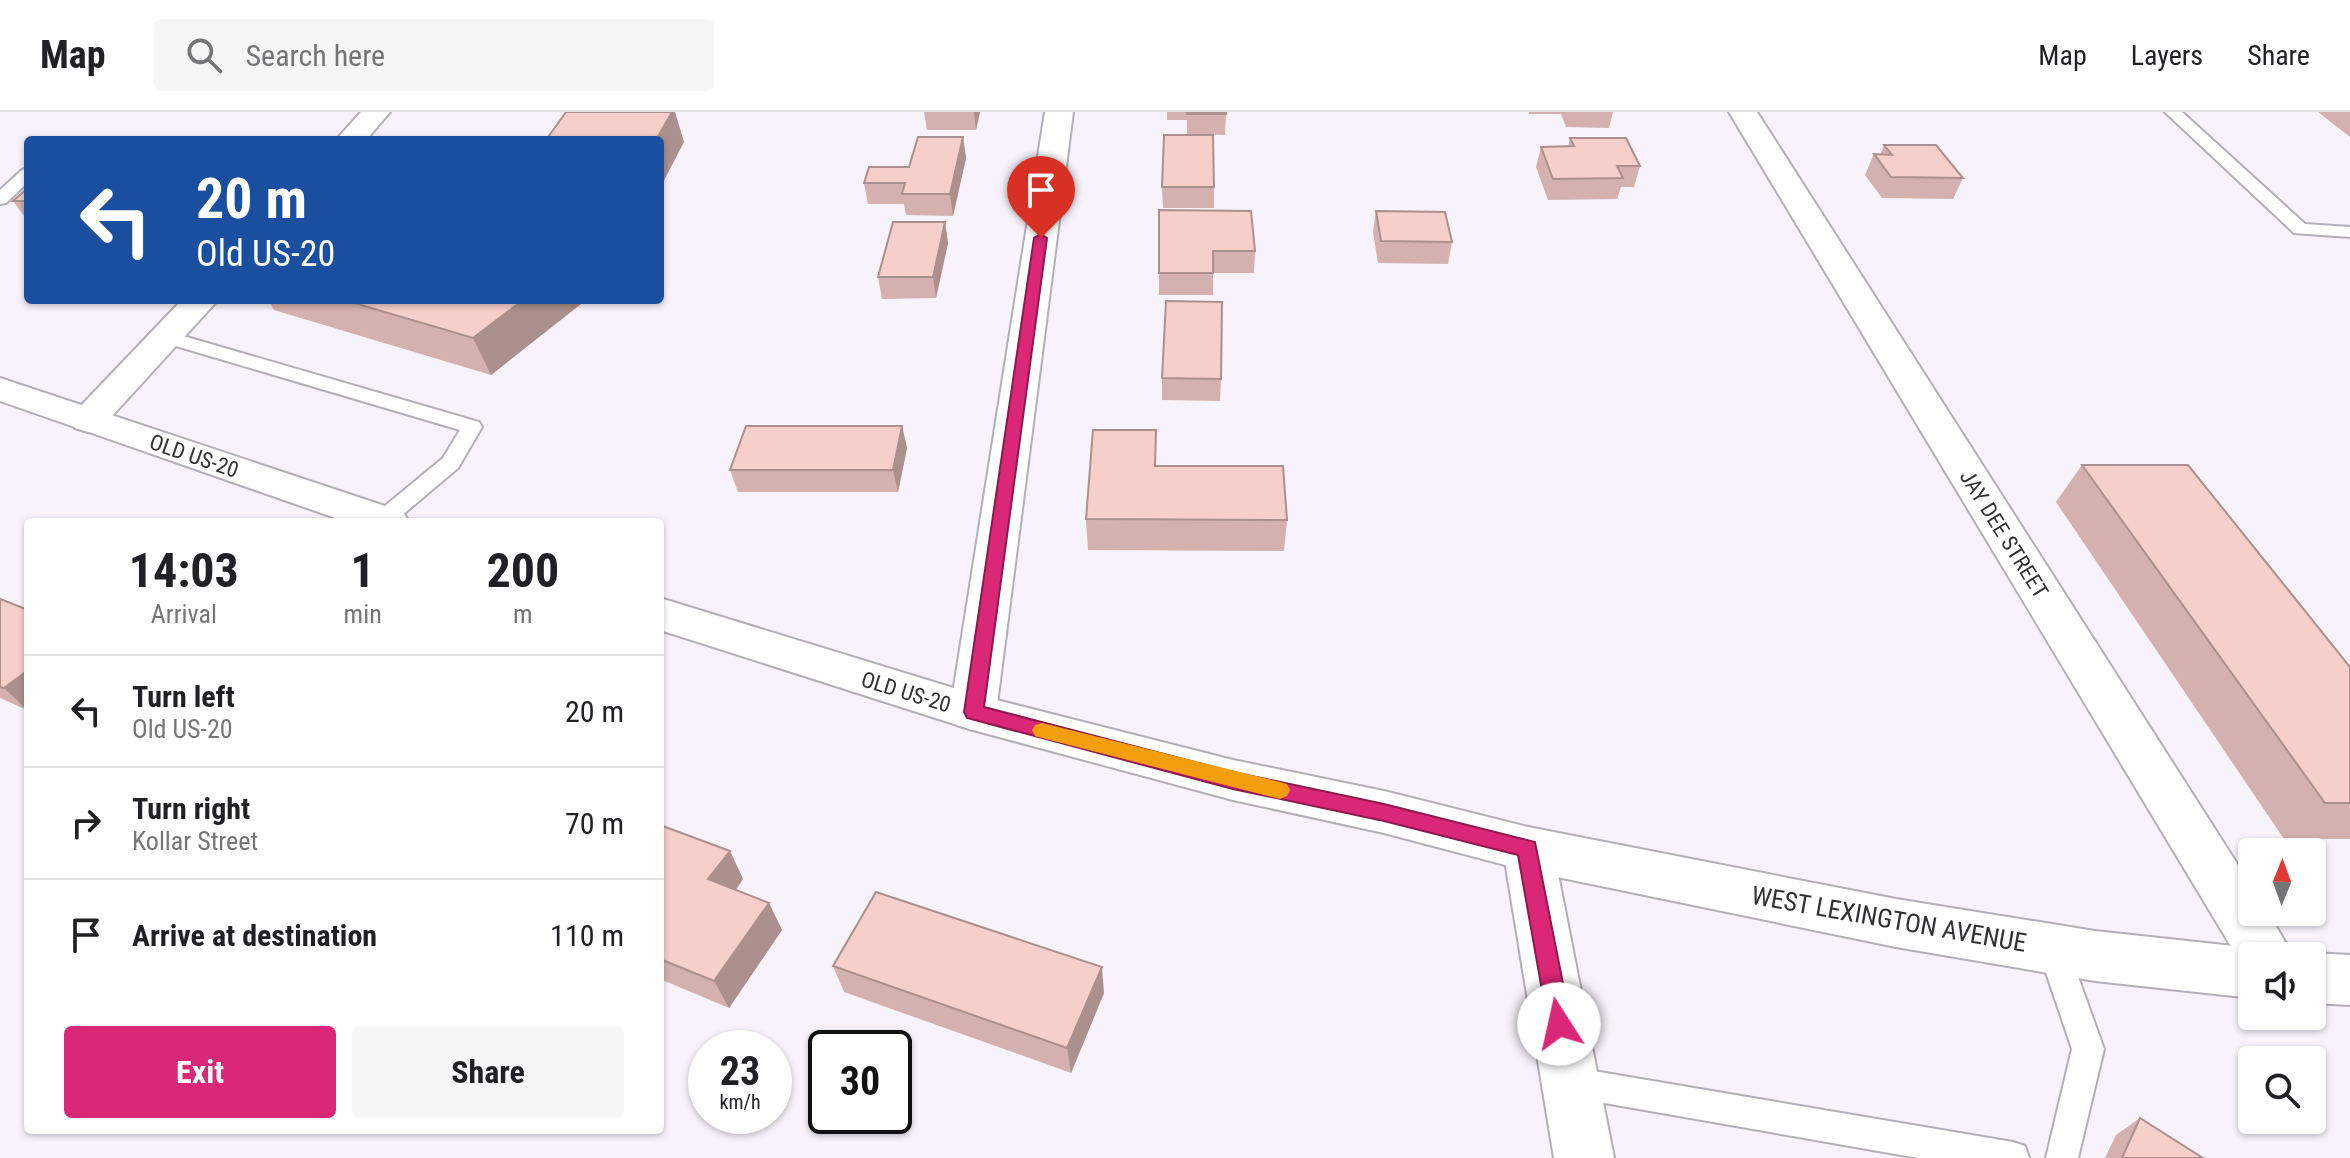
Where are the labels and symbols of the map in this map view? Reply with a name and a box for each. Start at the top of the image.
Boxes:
pin [1007,156,1075,238]
street label: OLD US-20 [146,429,242,483]
street label: JAY DEE STREET [1955,465,2053,603]
street label: OLD US-20 [858,667,954,717]
north arrow [2238,838,2326,926]
street label: WEST LEXINGTON AVENUE [1749,880,2029,958]
position arrow [1517,982,1601,1066]
speed limit sign: 30 [808,1030,912,1134]

